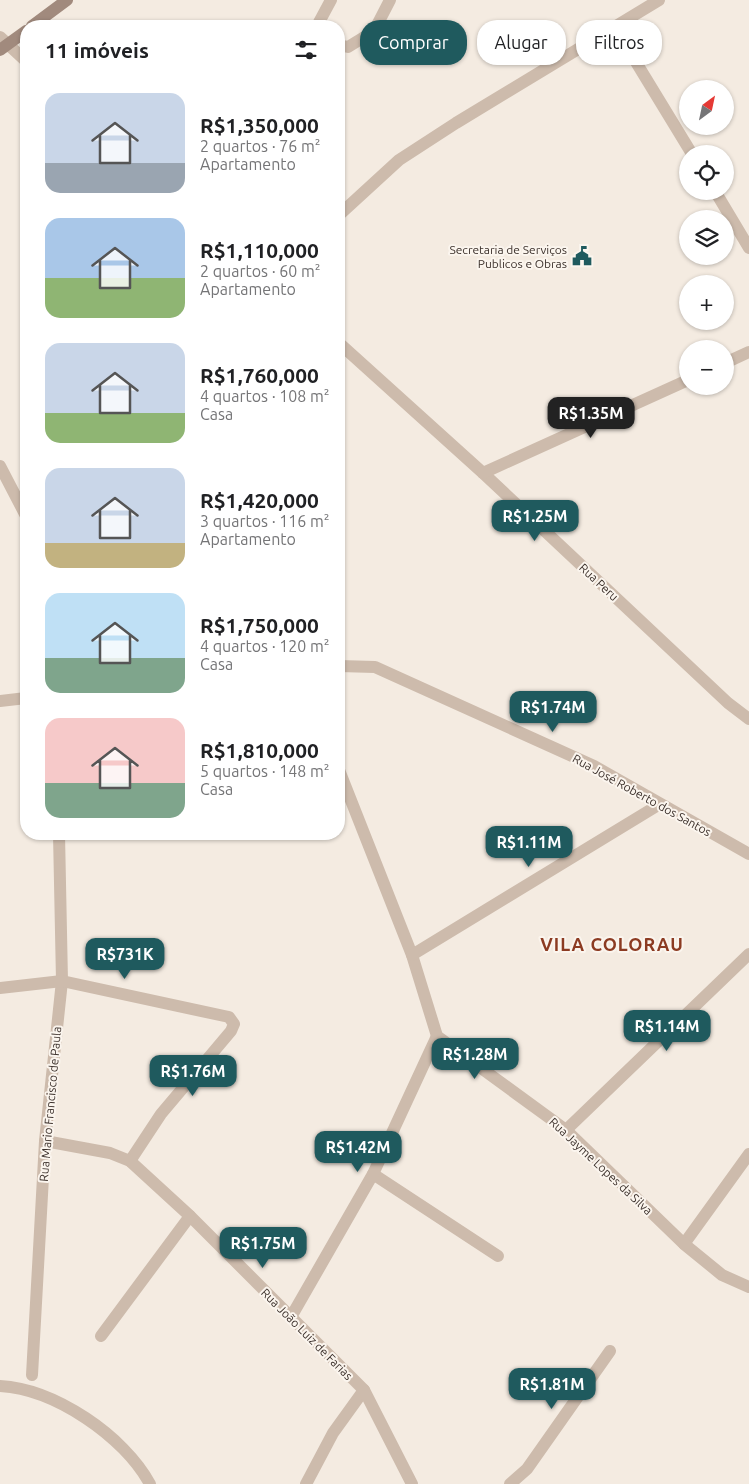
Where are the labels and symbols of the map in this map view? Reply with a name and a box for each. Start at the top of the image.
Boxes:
north arrow [679,80,734,135]
place label: Secretaria de Serviços Publicos e Obras [449,243,567,270]
public building icon: Secretaria de Serviços Publicos e Obras [571,245,593,267]
pin: R$1.35M [545,396,637,439]
pin: R$1.25M [489,500,581,542]
street label: Rua Peru [577,561,621,603]
pin: R$1.74M [507,690,599,733]
street label: Rua José Roberto dos Santos [571,751,713,839]
pin: R$1.11M [483,826,575,868]
district label: VILA COLORAU [540,934,684,954]
pin: R$731K [84,938,166,980]
pin: R$1.14M [621,1010,713,1052]
street label: Rua Mario Francisco de Paula [37,1026,63,1182]
pin: R$1.28M [429,1038,521,1080]
pin: R$1.76M [147,1054,239,1097]
street label: Rua Jayme Lopes da Silva [547,1115,655,1217]
pin: R$1.42M [312,1130,404,1173]
pin: R$1.75M [217,1226,309,1269]
street label: Rua João Luiz de Farias [259,1286,355,1382]
pin: R$1.81M [506,1368,598,1410]

